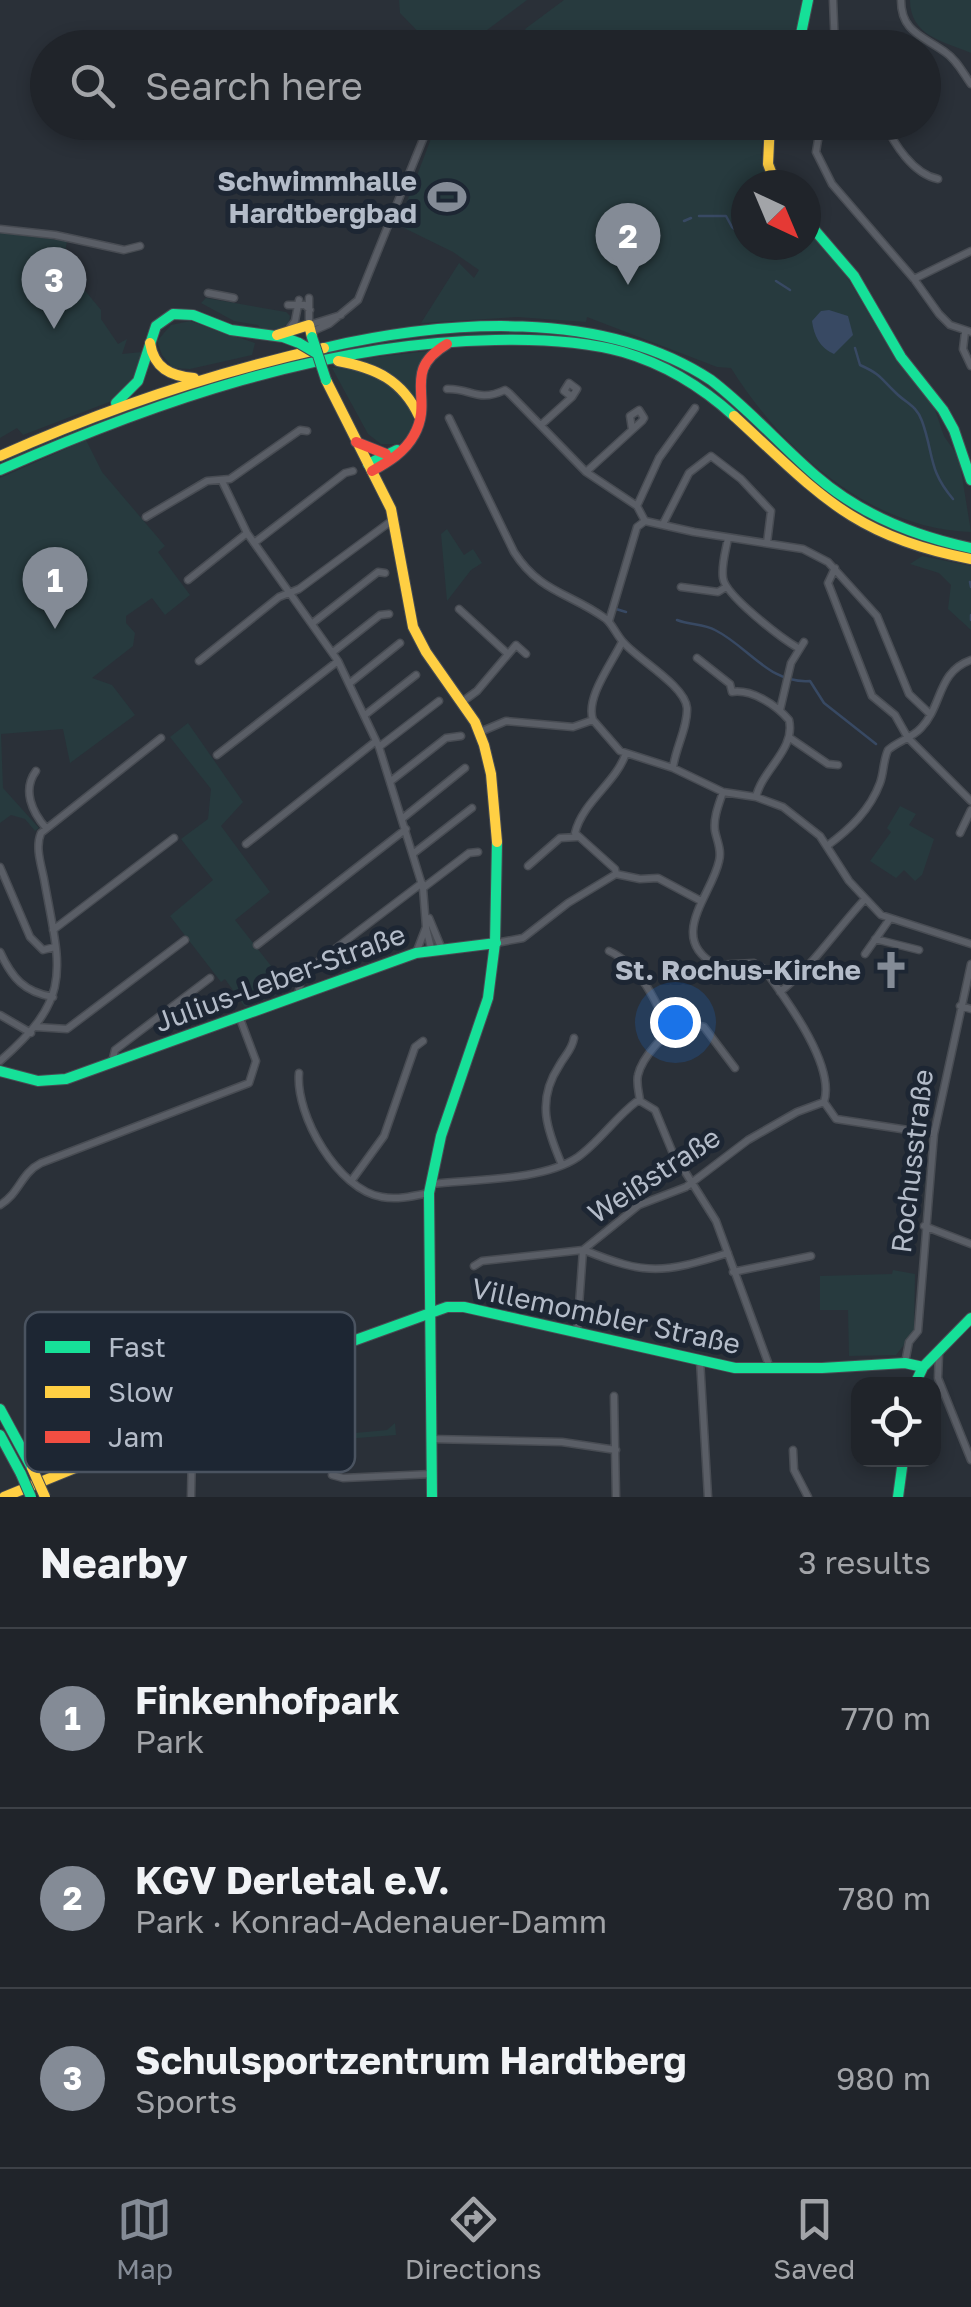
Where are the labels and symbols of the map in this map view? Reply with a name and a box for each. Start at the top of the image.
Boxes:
place label: Schwimmhalle Hardtbergbad [217,164,417,229]
north arrow [731,170,821,260]
sports icon: Schwimmhalle Hardtbergbad [426,176,468,218]
pin: 2 [596,202,660,285]
pin: 3 [22,246,86,329]
pin: 1 [22,546,88,629]
street label: Julius-Leber-Straße [150,917,410,1038]
church icon: St. Rochus-Kirche [870,949,912,991]
place label: St. Rochus-Kirche [615,953,861,986]
your location [650,997,701,1048]
street label: Rochusstraße [884,1067,939,1255]
street label: Weißstraße [582,1120,726,1229]
street label: Villemombler Straße [469,1271,744,1360]
legend [25,1312,355,1472]
text: Fast [108,1330,166,1363]
text: Slow [108,1375,174,1408]
text: Jam [108,1420,164,1453]

